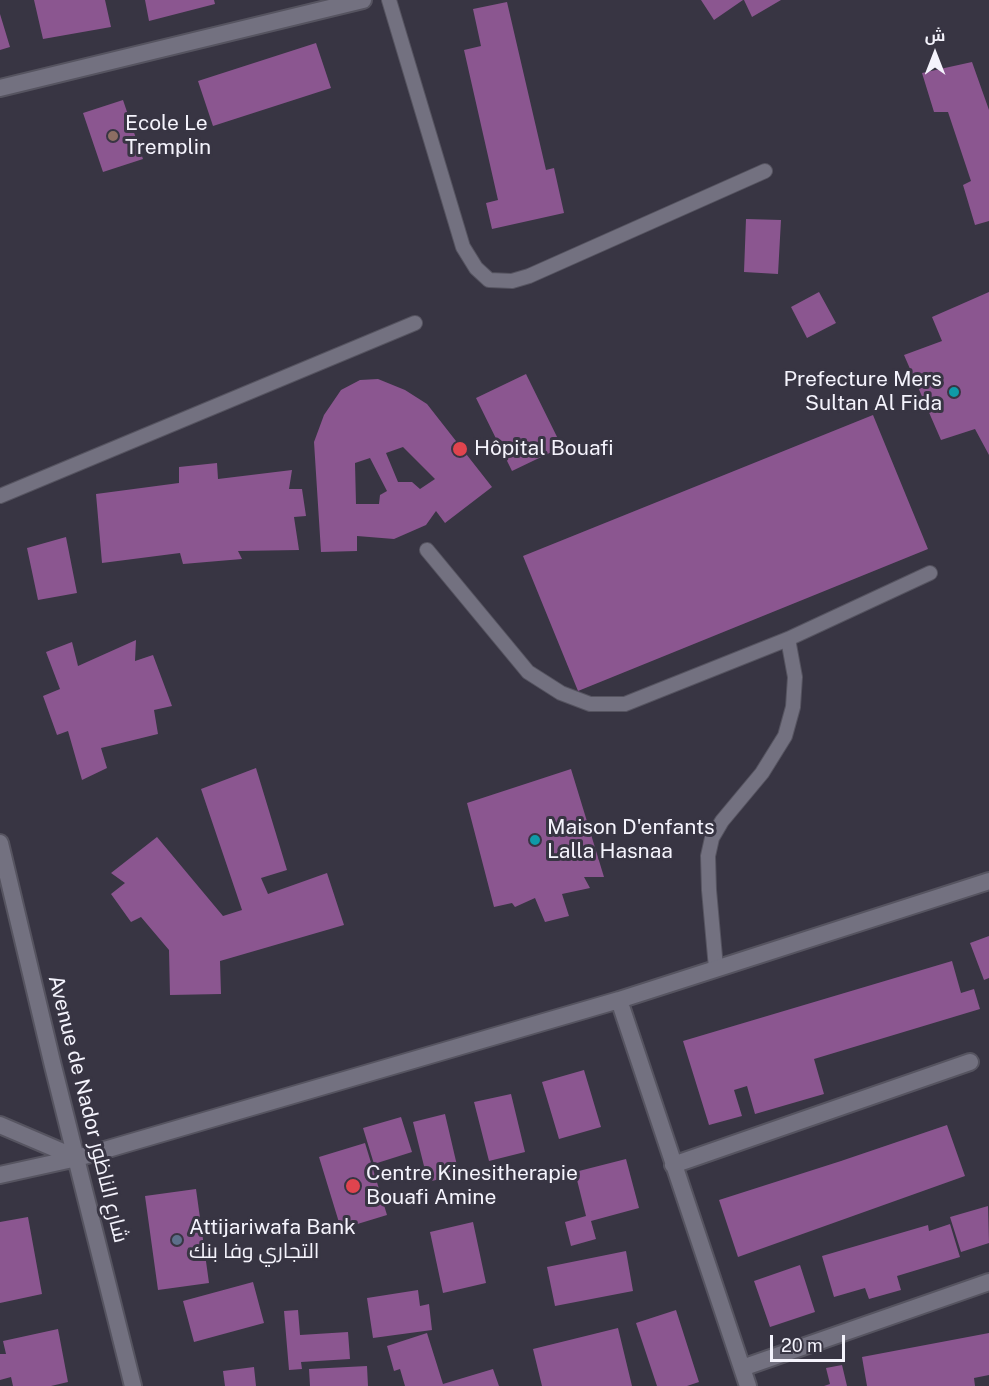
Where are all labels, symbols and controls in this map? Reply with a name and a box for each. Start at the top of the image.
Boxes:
north arrow [905,24,965,84]
text: ش [925,26,945,45]
place label: Ecole Le Tremplin [125,111,211,161]
marker: Ecole Le Tremplin [106,129,120,143]
place label: Prefecture Mers Sultan Al Fida [784,367,942,417]
marker: Prefecture Mers Sultan Al Fida [947,385,961,399]
place label: Hôpital Bouafi [474,436,614,462]
marker: Hôpital Bouafi [451,440,469,458]
place label: Maison D'enfants Lalla Hasnaa [547,815,715,865]
marker: Maison D'enfants Lalla Hasnaa [528,833,542,847]
street label: Avenue de Nador شارع الناظور [43,973,133,1245]
place label: Centre Kinesitherapie Bouafi Amine [366,1161,578,1211]
marker: Centre Kinesitherapie Bouafi Amine [344,1177,362,1195]
place label: Attijariwafa Bank التجاري وفا بنك [189,1215,356,1265]
marker: Attijariwafa Bank التجاري وفا بنك [170,1233,184,1247]
scale bar [773,1323,848,1361]
text: 20 m [781,1335,823,1356]

